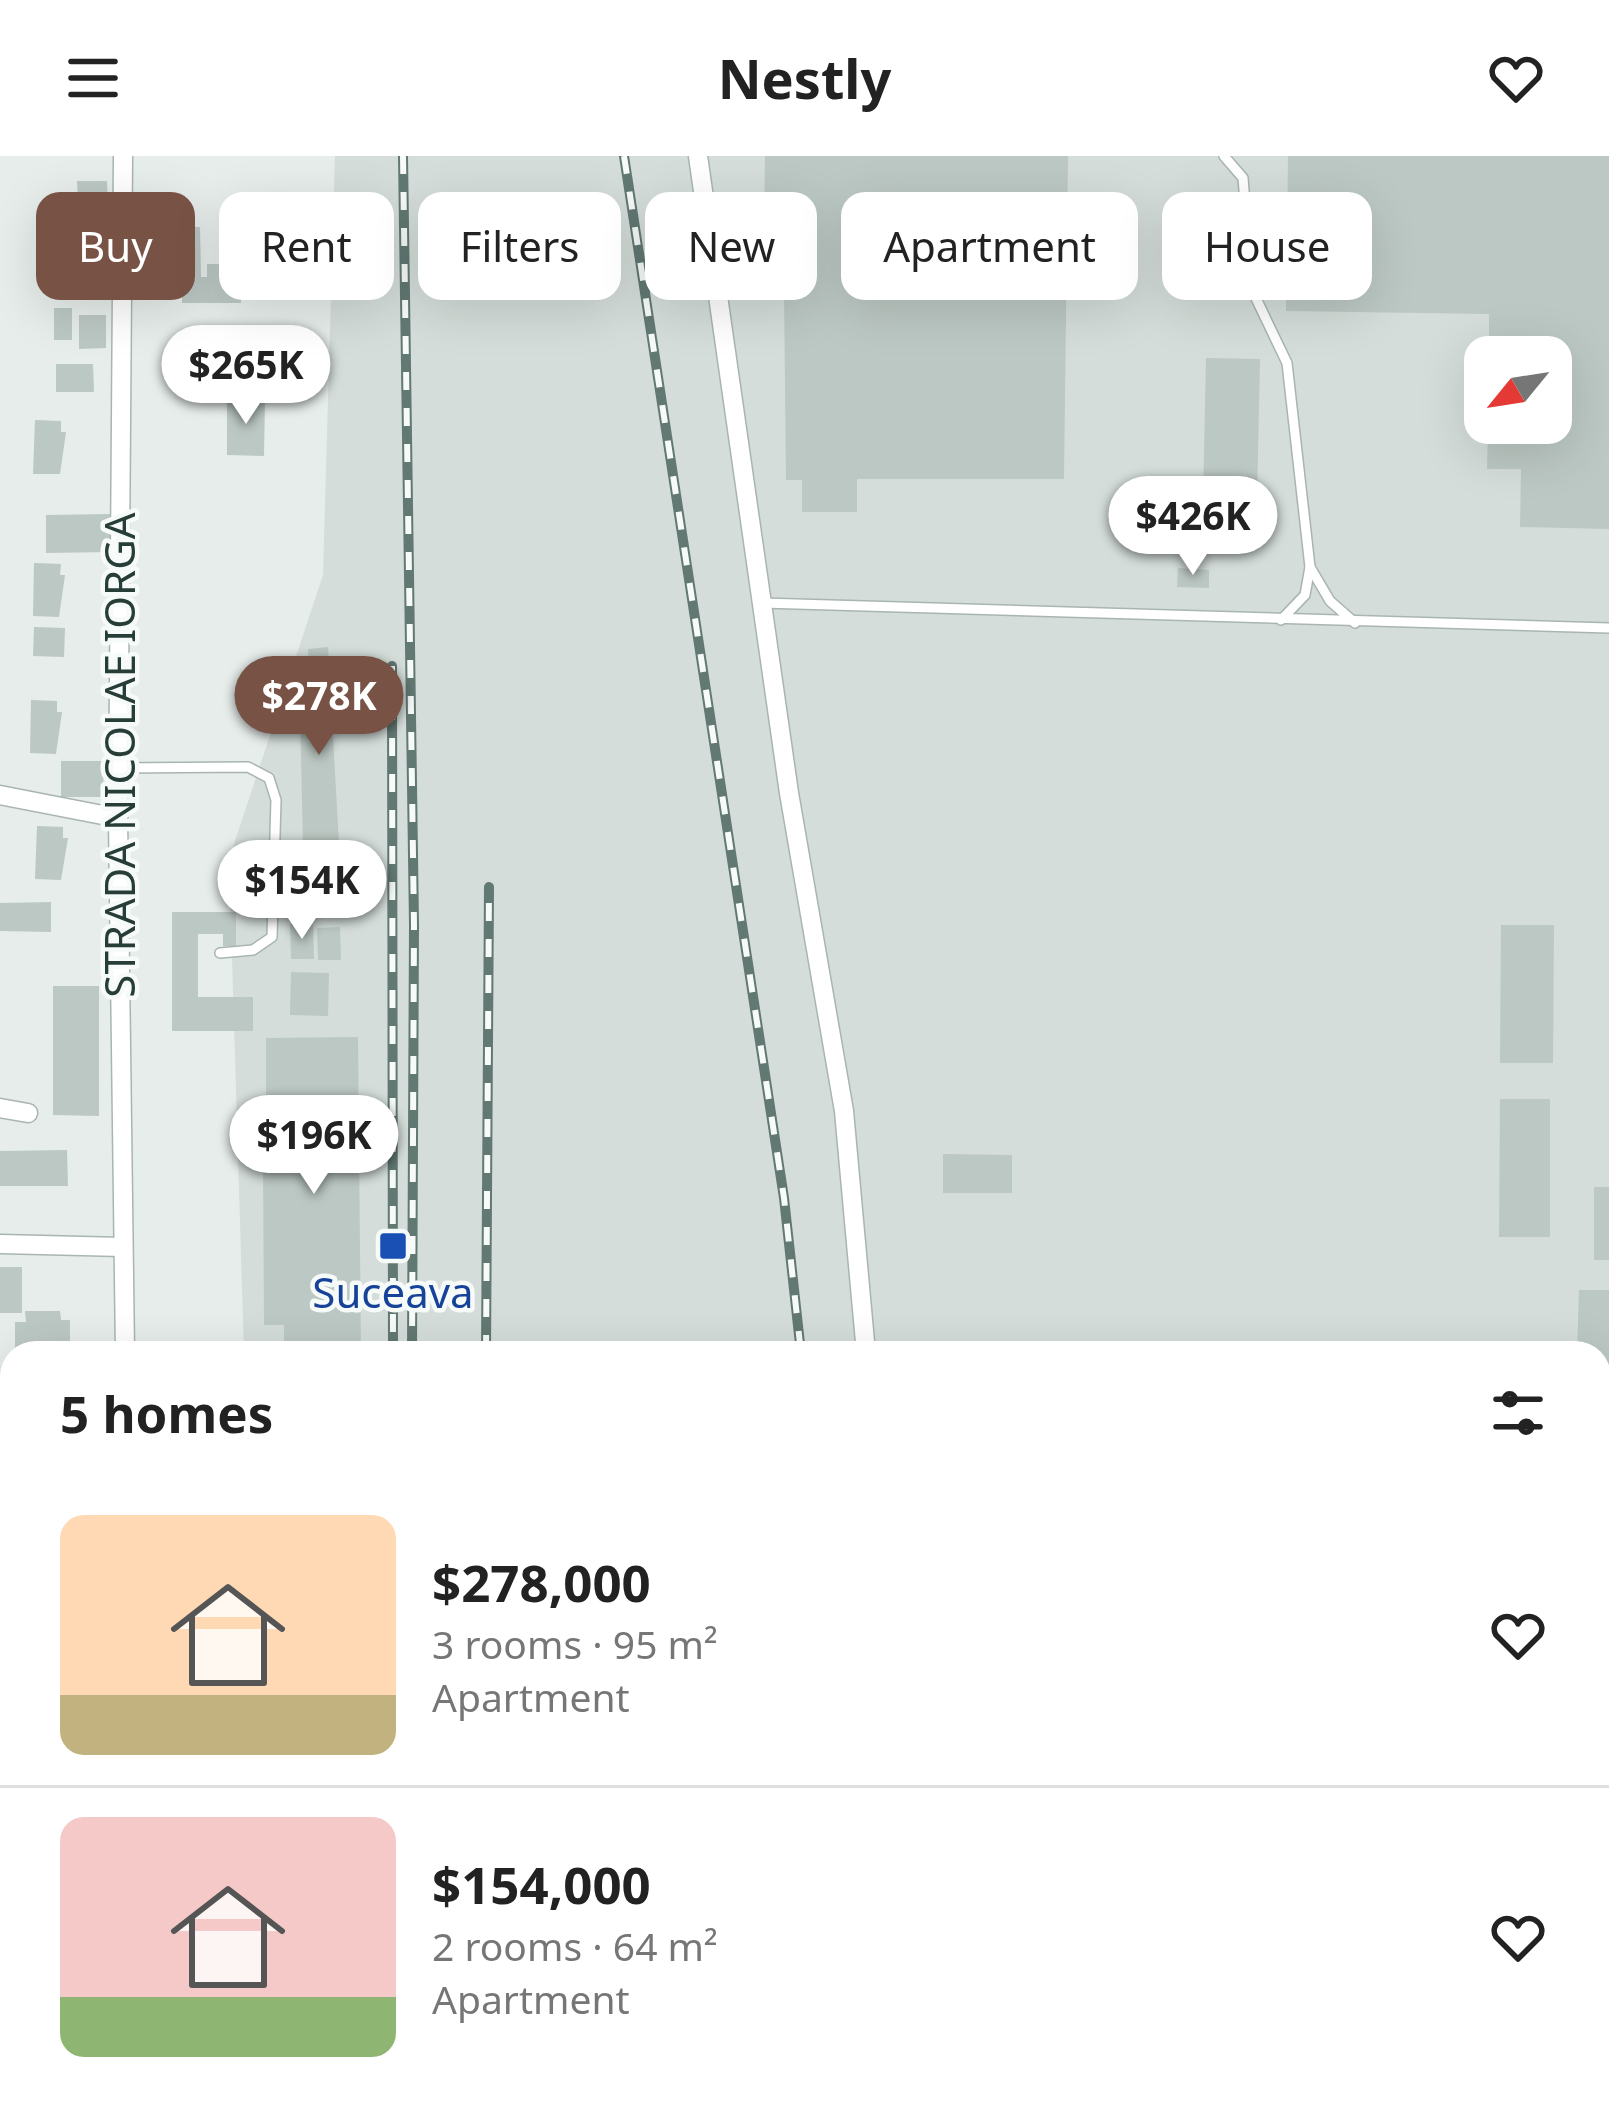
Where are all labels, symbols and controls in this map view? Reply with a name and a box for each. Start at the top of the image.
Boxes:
text: Nestly [718,41,891,115]
icon: menu [60,45,126,111]
icon: heart [1483,45,1549,111]
chip: Buy [36,192,195,300]
chip: Rent [219,192,394,300]
chip: Filters [418,192,621,300]
chip: New [645,192,817,300]
chip: Apartment [841,192,1138,300]
chip: House [1162,192,1372,300]
pin: $265K [162,325,330,427]
north arrow [1464,336,1572,444]
map controls [1464,336,1572,444]
text: $265K [188,337,304,390]
pin: $426K [1109,476,1277,578]
text: $426K [1135,488,1251,541]
street label: STRADA NICOLAE IORGA [90,512,147,998]
pin: $278K [235,656,403,758]
text: $278K [261,668,377,721]
pin: $154K [218,840,386,942]
text: $154K [244,852,360,905]
pin: $196K [230,1095,398,1197]
text: $196K [256,1107,372,1160]
marker: Suceava [377,1230,409,1262]
place label: Suceava [312,1263,474,1320]
text: 5 homes [60,1378,273,1448]
icon: filters [1485,1380,1551,1446]
text: $278,000 [432,1547,651,1617]
icon: home [156,1563,300,1707]
icon: heart [1485,1602,1551,1668]
text: 3 rooms · 95 m² [432,1617,718,1670]
text: Apartment [432,1670,630,1723]
text: $154,000 [432,1849,651,1919]
icon: home [156,1865,300,2009]
icon: heart [1485,1904,1551,1970]
text: 2 rooms · 64 m² [432,1919,718,1972]
text: Apartment [432,1972,630,2025]

